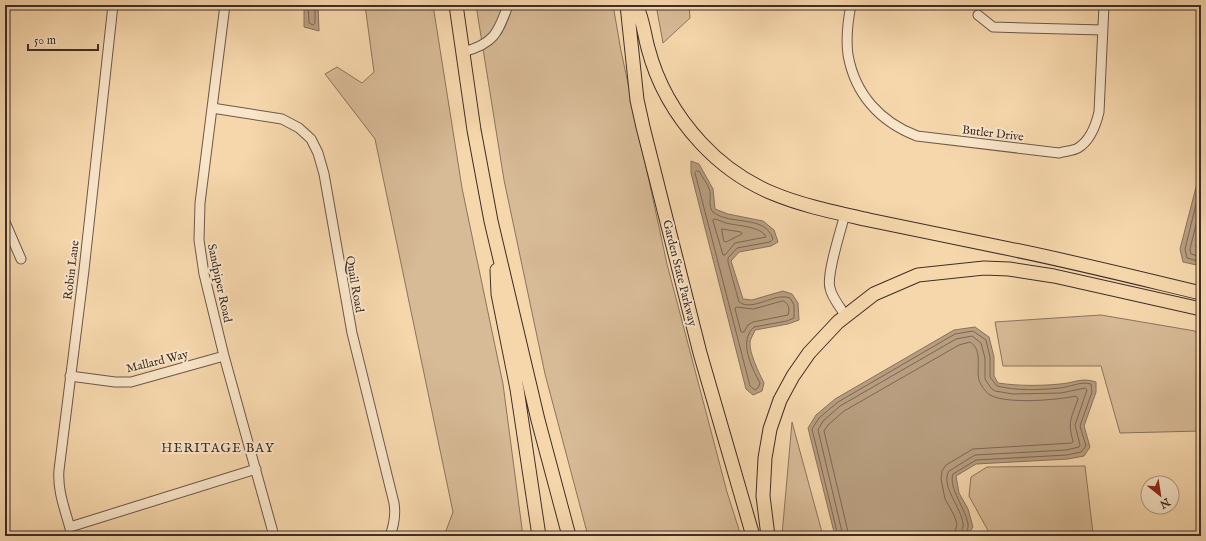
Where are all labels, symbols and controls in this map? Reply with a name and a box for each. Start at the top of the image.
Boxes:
scale bar [28,26,98,52]
text: 50 m [34,33,56,48]
street label: Butler Drive [961,122,1025,145]
street label: Garden State Parkway [659,218,700,328]
street label: Robin Lane [60,239,83,301]
street label: Sandpiper Road [203,242,235,325]
street label: Quail Road [342,254,367,314]
street label: Mallard Way [125,347,190,376]
district label: HERITAGE BAY [161,440,275,457]
north arrow [1140,475,1180,515]
text: N [1156,494,1173,511]

